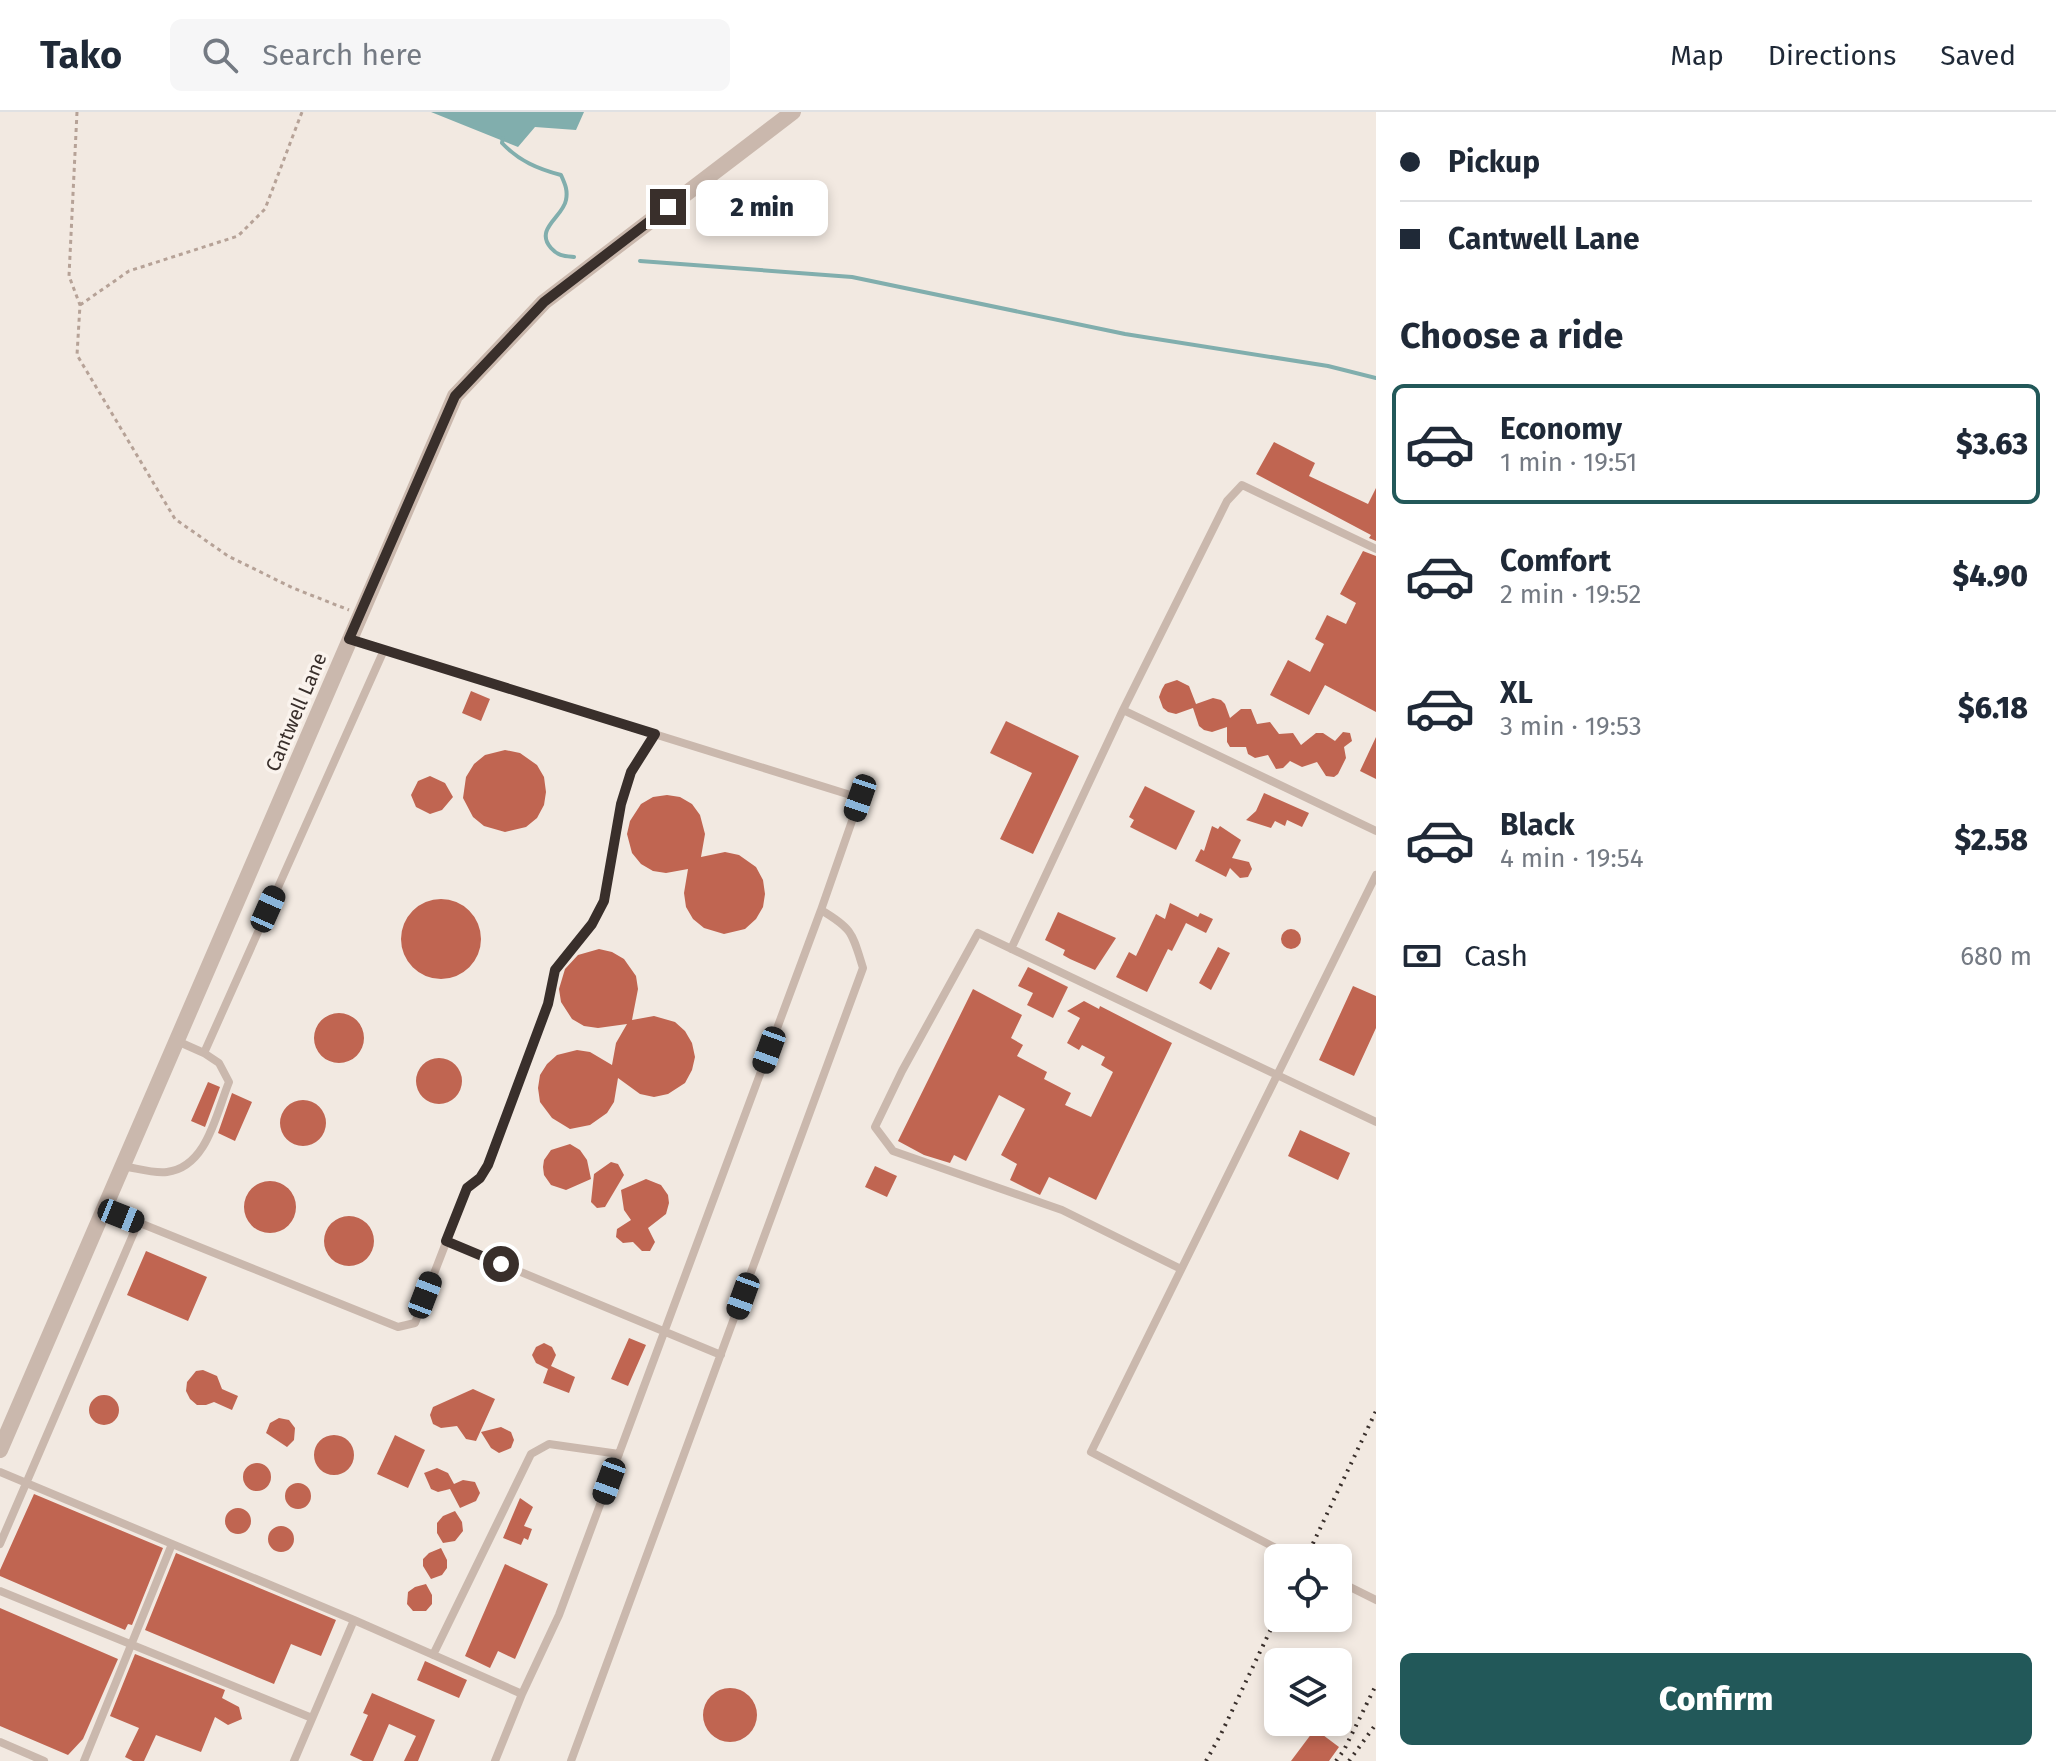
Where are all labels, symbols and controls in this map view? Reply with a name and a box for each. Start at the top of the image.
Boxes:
search box [170,19,730,91]
text: Tako [40,32,122,78]
icon: search [198,33,242,77]
text: Search here [262,37,422,73]
text: Map [1670,39,1724,72]
text: Directions [1768,39,1896,72]
text: Saved [1940,39,2016,72]
text: Pickup [1448,144,1540,180]
callout: 2 min [696,179,828,235]
route end [650,189,686,225]
text: 2 min [730,192,794,223]
text: Cantwell Lane [1448,221,1640,257]
text: Choose a ride [1400,314,1623,358]
icon: car [1404,408,1476,480]
text: Economy [1500,411,1622,447]
text: $3.63 [1956,426,2028,462]
text: 1 min · 19:51 [1500,447,1637,478]
icon: car [1404,540,1476,612]
text: Comfort [1500,543,1611,579]
text: $4.90 [1953,558,2028,594]
text: 2 min · 19:52 [1500,579,1641,610]
street label: Cantwell Lane [260,649,332,775]
icon: car [1404,672,1476,744]
text: XL [1500,675,1533,711]
text: $6.18 [1958,690,2028,726]
text: 3 min · 19:53 [1500,711,1642,742]
car [841,771,879,825]
icon: car [1404,804,1476,876]
text: Black [1500,807,1575,843]
text: $2.58 [1954,822,2028,858]
text: 4 min · 19:54 [1500,843,1644,874]
car [247,882,289,936]
icon: cash [1400,934,1444,978]
text: Cash [1464,938,1528,974]
text: 680 m [1960,941,2032,972]
car [750,1023,788,1077]
car [94,1196,148,1236]
route start [483,1246,519,1282]
car [405,1268,445,1322]
car [724,1269,762,1323]
car [590,1454,628,1508]
map controls [1264,1544,1352,1736]
button: locate [1264,1544,1352,1632]
button: layers [1264,1648,1352,1736]
button: Confirm [1400,1653,2032,1745]

